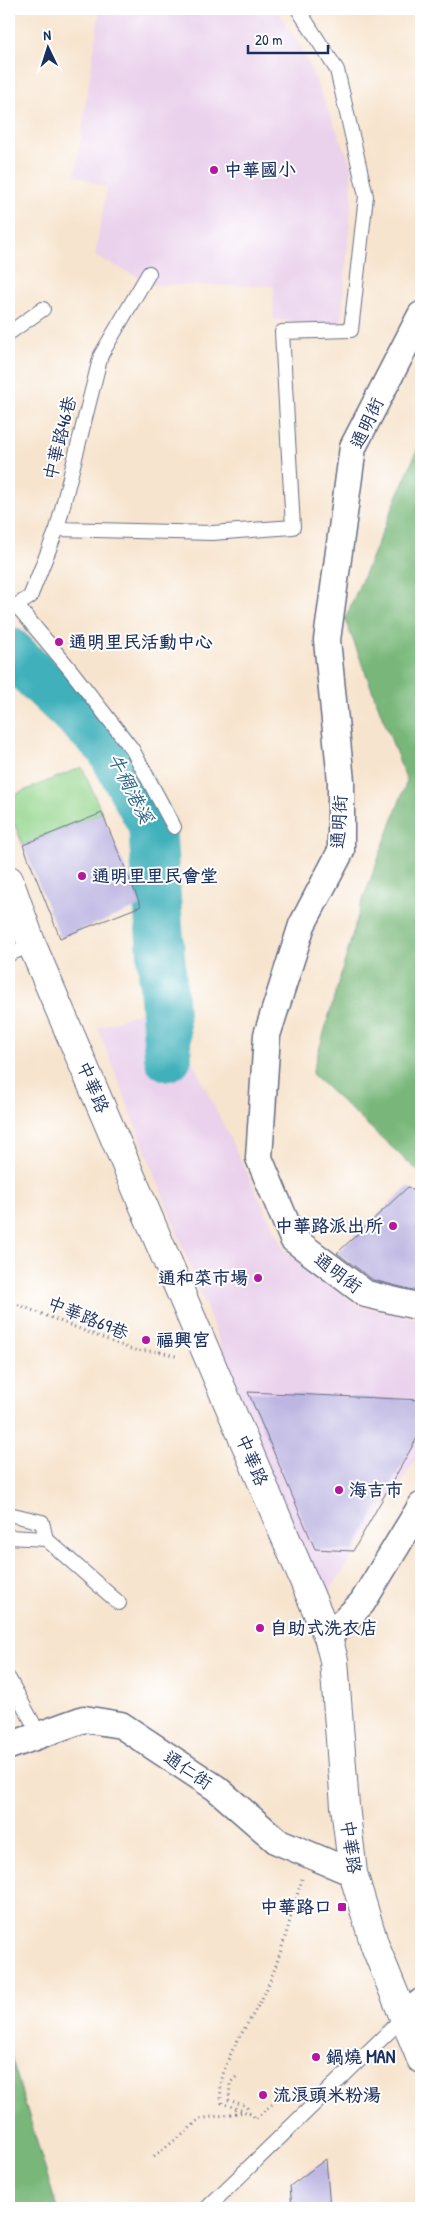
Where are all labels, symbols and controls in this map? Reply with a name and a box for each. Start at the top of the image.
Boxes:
north arrow [22,22,72,72]
scale bar [248,22,328,54]
text: N [43,25,52,44]
text: 20 m [255,29,282,50]
place label: 中華國小 [224,157,296,182]
marker: 中華國小 [208,164,220,176]
street label: 中華路46巷 [37,393,82,483]
street label: 通明街 [344,393,389,453]
place label: 通明里民活動中心 [69,629,213,654]
marker: 通明里民活動中心 [53,636,65,648]
water label: 牛稠港溪 [102,748,160,829]
street label: 通明街 [325,794,352,850]
place label: 通明里里民會堂 [92,863,218,888]
marker: 通明里里民會堂 [76,870,88,882]
street label: 中華路 [71,1057,116,1117]
place label: 中華路派出所 [275,1213,383,1238]
marker: 中華路派出所 [387,1220,399,1232]
street label: 通明街 [309,1246,367,1299]
place label: 通和菜市場 [158,1265,248,1290]
marker: 通和菜市場 [252,1272,264,1284]
street label: 中華路69巷 [44,1290,133,1345]
place label: 福興宮 [156,1327,210,1352]
marker: 福興宮 [140,1334,152,1346]
street label: 中華路 [230,1430,275,1490]
place label: 海吉市 [349,1477,403,1502]
marker: 海吉市 [333,1484,345,1496]
place label: 自助式洗衣店 [270,1615,378,1640]
marker: 自助式洗衣店 [254,1622,266,1634]
street label: 通仁街 [159,1744,218,1795]
street label: 中華路 [335,1818,368,1875]
place label: 中華路口 [260,1894,332,1919]
marker: 中華路口 [336,1901,348,1913]
place label: 鍋燒 MAN [326,2044,396,2069]
marker: 鍋燒 MAN [310,2051,322,2063]
place label: 流浪頭米粉湯 [273,2082,381,2107]
marker: 流浪頭米粉湯 [257,2089,269,2101]

